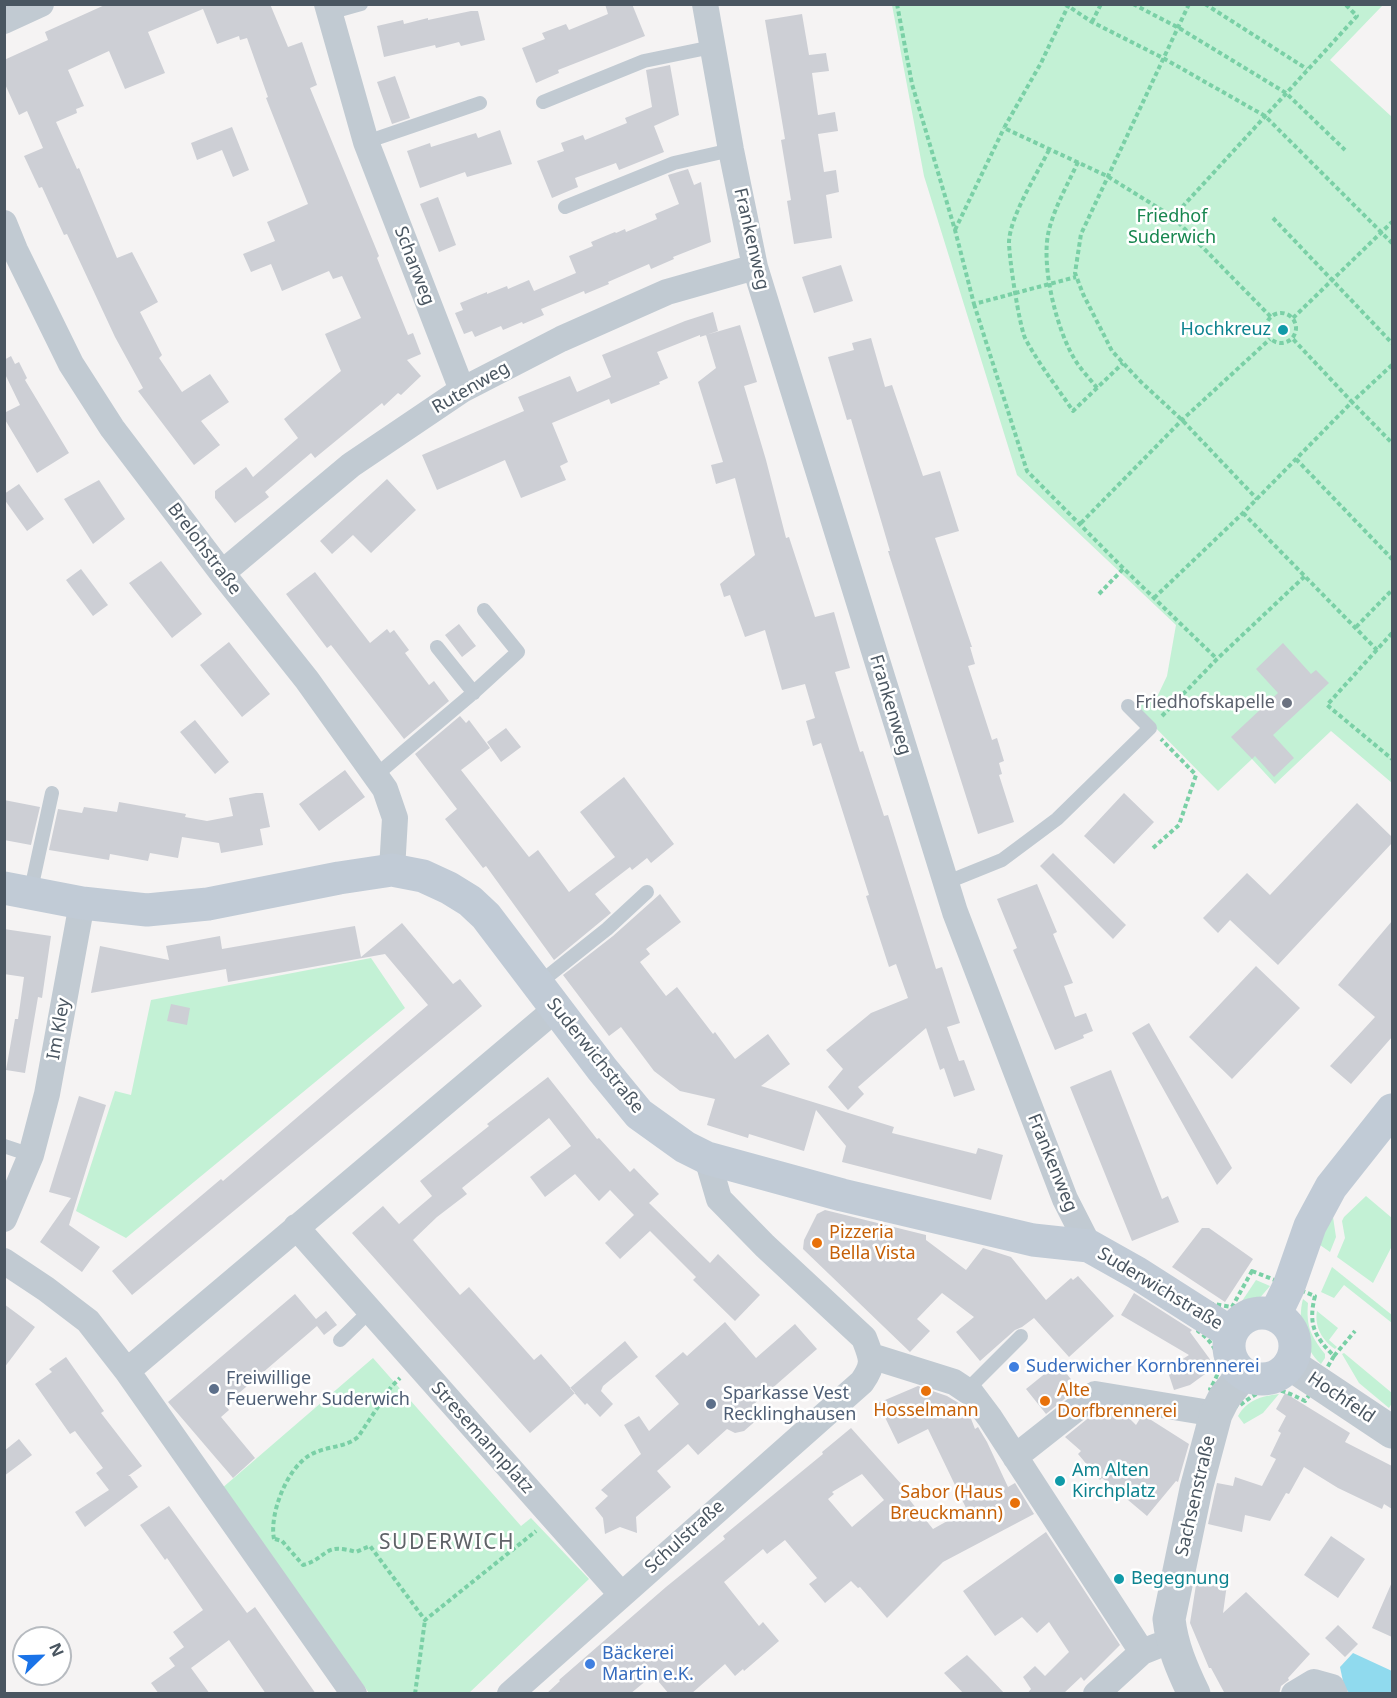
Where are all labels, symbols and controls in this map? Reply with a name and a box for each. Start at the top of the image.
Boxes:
street label: Frankenweg [729,186,773,292]
park label: Friedhof Suderwich [1128,206,1216,248]
street label: Scharweg [389,224,439,308]
place label: Hochkreuz [1181,319,1271,341]
marker: Hochkreuz [1276,323,1290,337]
street label: Rutenweg [429,357,513,419]
street label: Brelohstraße [162,499,246,599]
street label: Frankenweg [864,652,916,758]
place label: Friedhofskapelle [1135,692,1275,714]
marker: Friedhofskapelle [1280,696,1294,710]
street label: Suderwichstraße [542,994,648,1118]
street label: Im Kley [43,996,75,1062]
street label: Frankenweg [1023,1111,1081,1215]
place label: Pizzeria Bella Vista [829,1222,916,1264]
marker: Pizzeria Bella Vista [810,1236,824,1250]
street label: Suderwichstraße [1094,1243,1226,1335]
place label: Suderwicher Kornbrennerei [1026,1356,1260,1378]
marker: Suderwicher Kornbrennerei [1007,1360,1021,1374]
place label: Freiwillige Feuerwehr Suderwich [226,1368,410,1410]
street label: Hochfeld [1303,1368,1379,1428]
street label: Stresemannplatz [426,1378,538,1498]
place label: Alte Dorfbrennerei [1057,1380,1177,1422]
marker: Freiwillige Feuerwehr Suderwich [207,1382,221,1396]
place label: Sparkasse Vest Recklinghausen [723,1383,856,1426]
marker: Hosselmann [919,1384,933,1398]
marker: Alte Dorfbrennerei [1038,1394,1052,1408]
marker: Sparkasse Vest Recklinghausen [704,1397,718,1411]
place label: Hosselmann [873,1400,979,1422]
street label: Sachsenstraße [1172,1433,1220,1559]
place label: Am Alten Kirchplatz [1072,1460,1155,1502]
marker: Am Alten Kirchplatz [1053,1474,1067,1488]
place label: Sabor (Haus Breuckmann) [890,1482,1003,1524]
street label: Schulstraße [641,1496,729,1578]
marker: Sabor (Haus Breuckmann) [1008,1496,1022,1510]
district label: SUDERWICH [379,1530,515,1556]
place label: Begegnung [1131,1568,1230,1590]
marker: Begegnung [1112,1572,1126,1586]
north arrow [12,1626,72,1686]
text: N [44,1639,69,1660]
place label: Bäckerei Martin e.K. [602,1643,694,1686]
marker: Bäckerei Martin e.K. [583,1657,597,1671]

